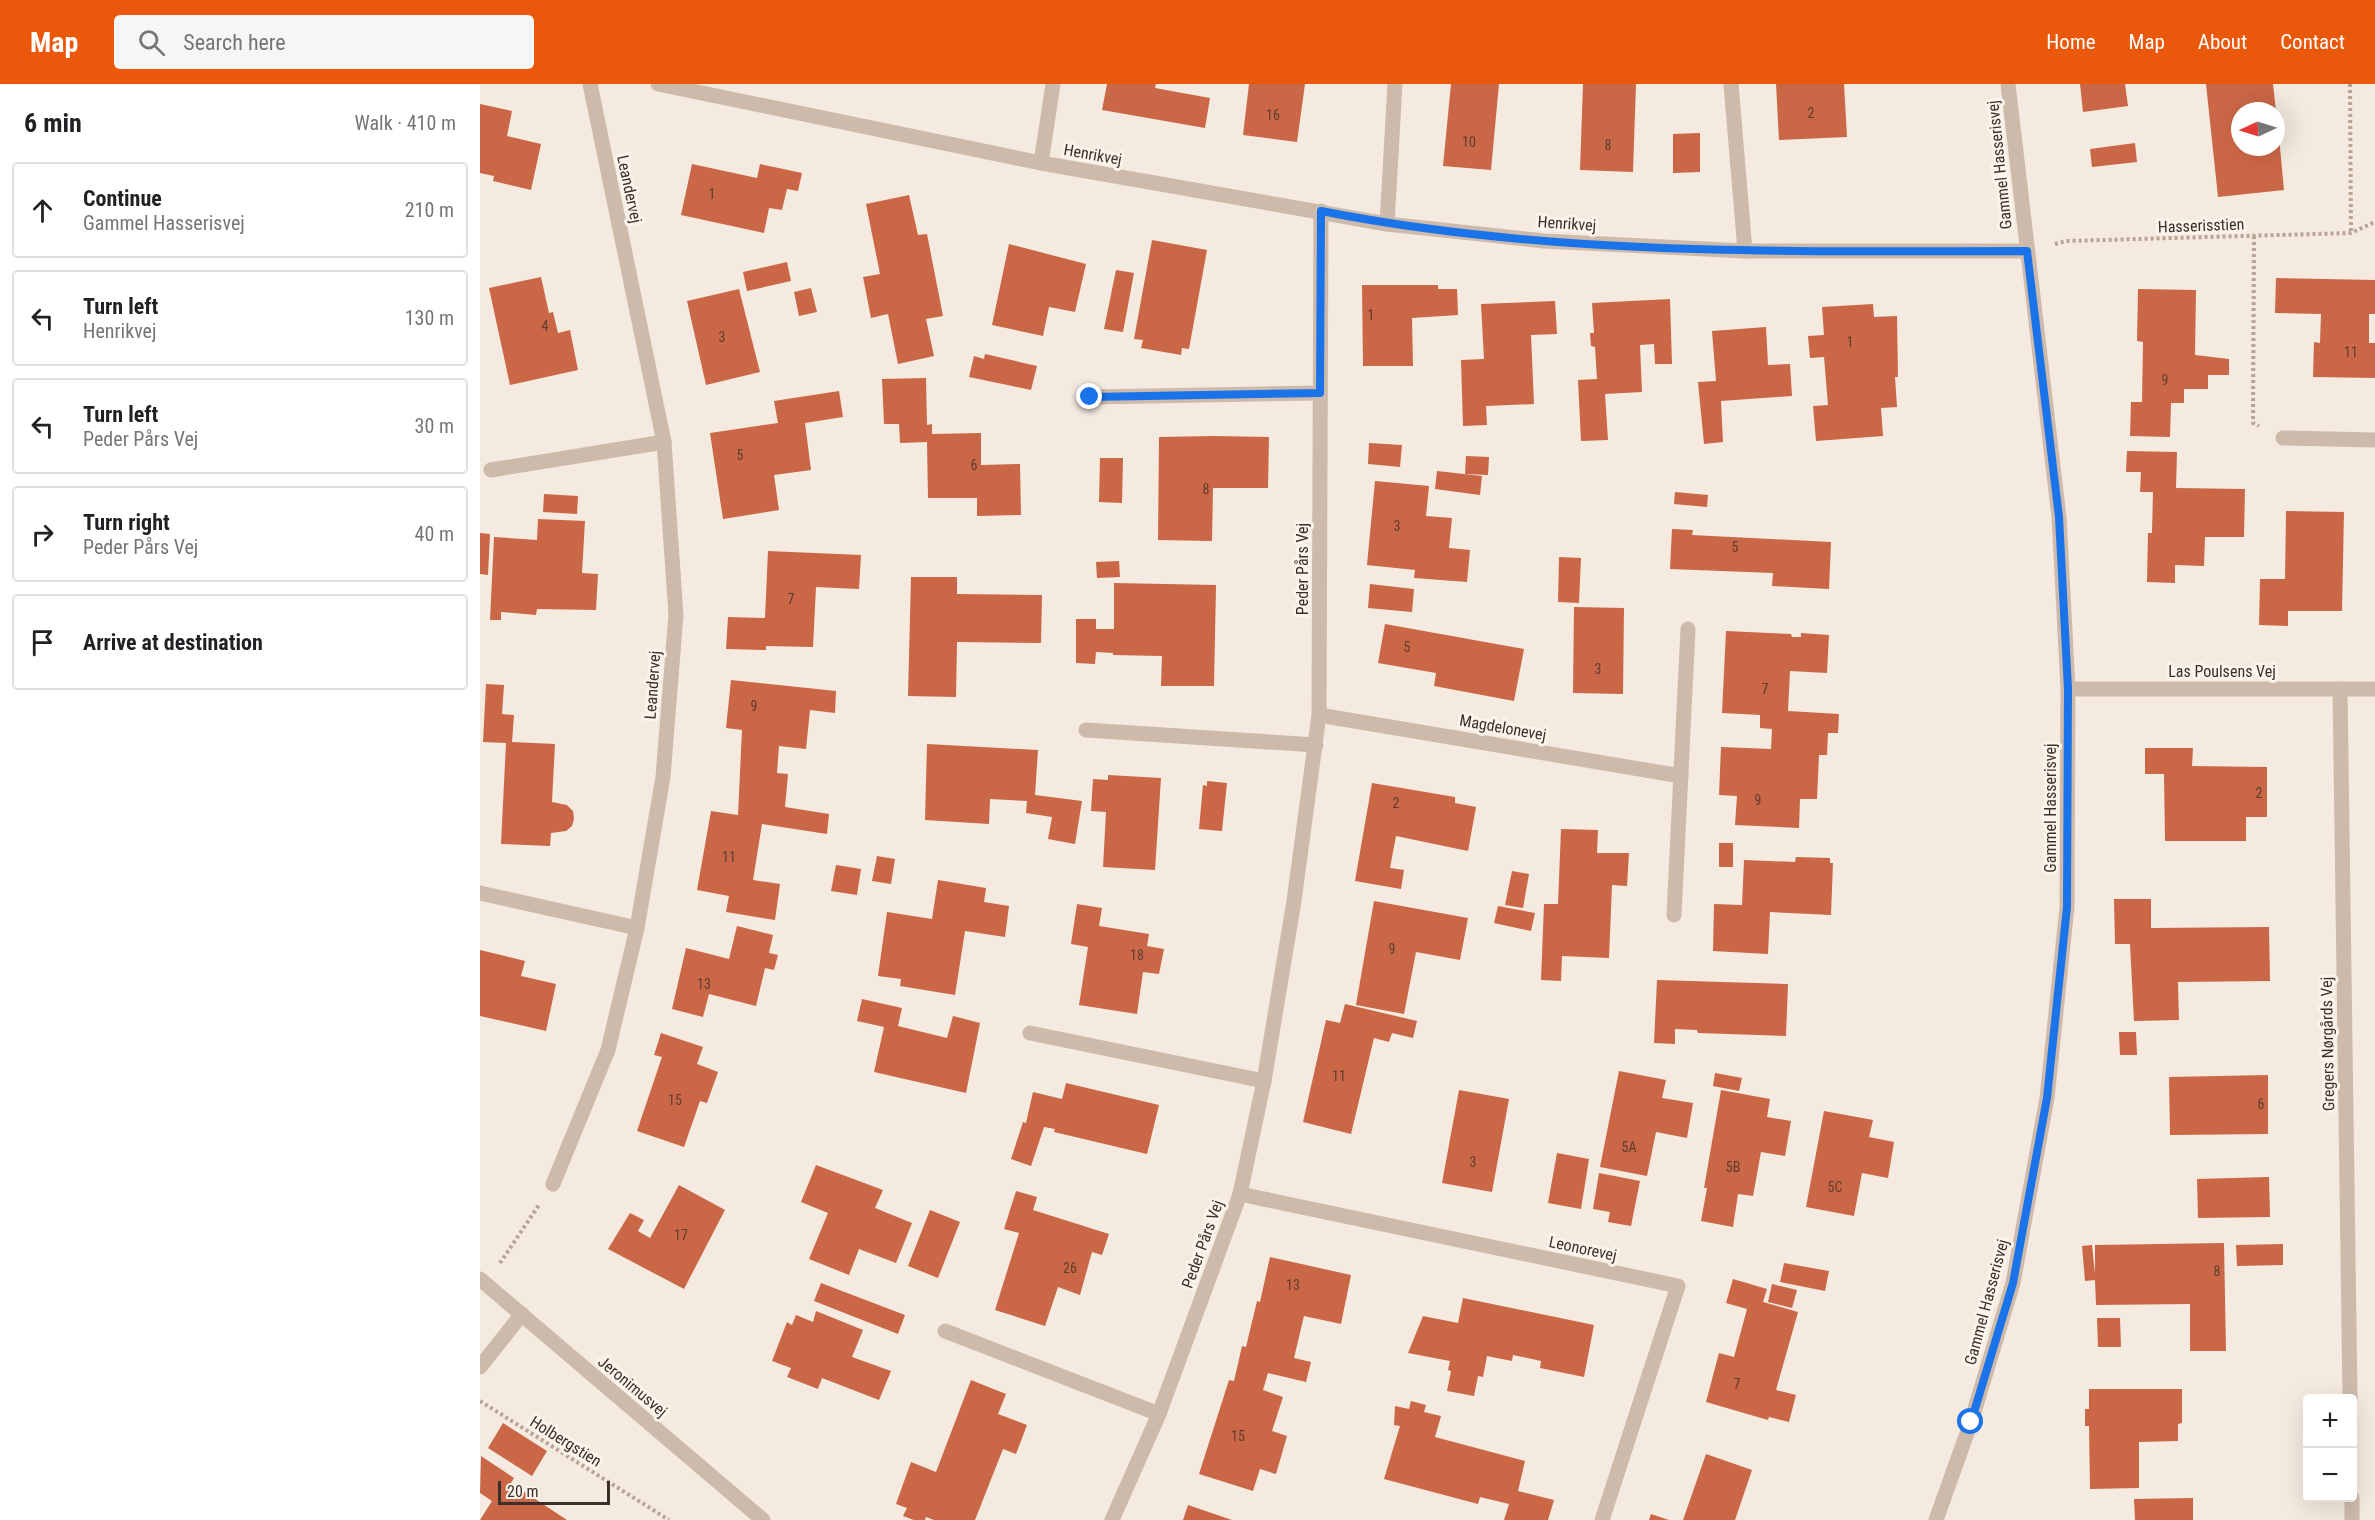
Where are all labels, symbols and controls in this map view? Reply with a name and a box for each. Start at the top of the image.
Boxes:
search box [114,15,534,69]
text: Map [30,26,78,59]
icon: search [135,26,168,59]
text: Search here [183,30,286,55]
text: Home [2046,30,2096,54]
text: Map [2129,30,2165,54]
text: About [2198,30,2247,54]
text: Contact [2280,30,2345,54]
street label: Gammel Hasserisvej [1983,100,2016,230]
north arrow [2231,102,2285,156]
house number: 2 [1808,105,1815,121]
house number: 16 [1266,107,1280,123]
text: 6 min [24,108,82,138]
text: Walk · 410 m [355,111,456,135]
house number: 10 [1462,134,1476,150]
house number: 8 [1605,137,1612,153]
street label: Henrikvej [1062,140,1123,169]
street label: Leandervej [613,153,646,225]
text: Continue [83,186,162,211]
house number: 1 [709,186,715,202]
icon: ahead [26,194,59,227]
text: 210 m [405,198,454,222]
text: Gammel Hasserisvej [83,211,245,235]
street label: Henrikvej [1537,212,1597,235]
street label: Hasserisstien [2157,214,2245,237]
text: Turn left [83,294,158,319]
icon: left [26,302,59,335]
text: 130 m [405,306,454,330]
house number: 1 [1368,307,1374,323]
house number: 4 [542,318,549,334]
text: Henrikvej [83,319,156,343]
house number: 3 [719,329,725,345]
house number: 1 [1847,334,1853,350]
house number: 11 [2344,344,2358,360]
house number: 9 [2162,372,2168,388]
route end [1076,383,1102,409]
text: Turn left [83,402,158,427]
icon: left [26,410,59,443]
text: 30 m [415,414,454,438]
text: Peder Pårs Vej [83,427,198,451]
house number: 5 [737,447,744,463]
house number: 6 [971,457,978,473]
house number: 8 [1203,481,1210,497]
text: Turn right [83,510,170,535]
icon: right [26,518,59,551]
house number: 3 [1394,518,1400,534]
text: 40 m [415,522,454,546]
street label: Peder Pårs Vej [1293,523,1312,615]
text: Peder Pårs Vej [83,535,198,559]
house number: 5 [1732,539,1739,555]
house number: 7 [788,591,795,607]
icon: arrive [26,626,59,659]
text: Arrive at destination [83,630,263,655]
house number: 5 [1404,639,1411,655]
street label: Leandervej [641,650,664,720]
house number: 3 [1595,661,1601,677]
street label: Las Poulsens Vej [2168,662,2276,681]
house number: 7 [1762,681,1769,697]
house number: 9 [751,698,757,714]
street label: Magdelonevej [1458,711,1548,744]
street label: Gammel Hasserisvej [2041,743,2060,873]
house number: 2 [2256,785,2263,801]
house number: 9 [1755,792,1761,808]
house number: 2 [1393,795,1400,811]
house number: 11 [722,849,736,865]
house number: 9 [1389,941,1395,957]
house number: 18 [1130,947,1144,963]
house number: 13 [697,976,711,992]
street label: Gregers Nørgårds Vej [2317,977,2338,1111]
house number: 11 [1332,1068,1346,1084]
house number: 15 [668,1092,682,1108]
house number: 6 [2258,1096,2265,1112]
house number: 5A [1622,1139,1636,1155]
house number: 3 [1470,1154,1476,1170]
house number: 5B [1726,1159,1740,1175]
house number: 5C [1828,1179,1842,1195]
street label: Peder Pårs Vej [1178,1198,1227,1291]
house number: 17 [674,1227,688,1243]
street label: Leonorevej [1547,1232,1619,1265]
street label: Gammel Hasserisvej [1961,1237,2012,1367]
house number: 26 [1063,1260,1077,1276]
house number: 8 [2214,1263,2221,1279]
house number: 13 [1286,1277,1300,1293]
street label: Jeronimusvej [594,1352,671,1421]
house number: 7 [1734,1376,1741,1392]
map controls [2303,1394,2357,1502]
button: + [2303,1394,2357,1448]
route start [1957,1408,1983,1434]
street label: Holbergstien [527,1412,605,1471]
house number: 15 [1231,1428,1245,1444]
button: − [2303,1448,2357,1502]
scale bar [498,1478,610,1506]
text: 20 m [507,1482,539,1501]

